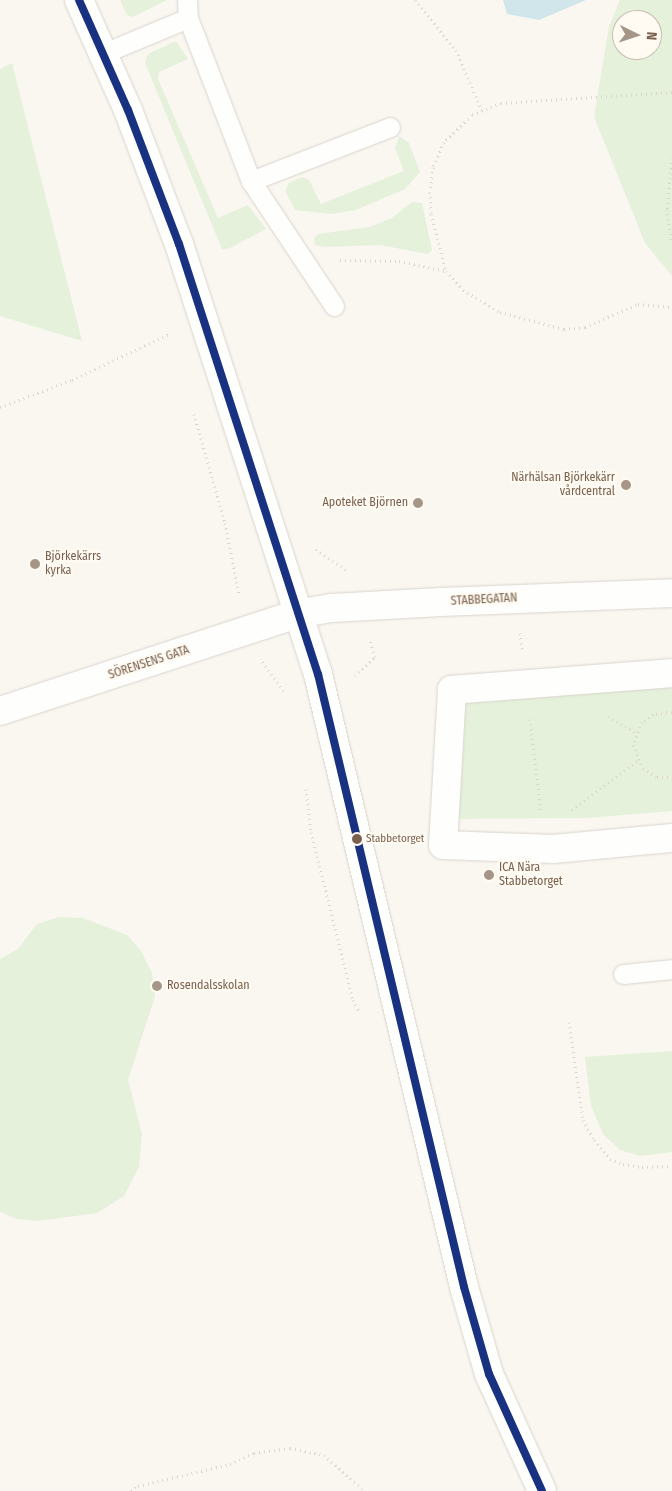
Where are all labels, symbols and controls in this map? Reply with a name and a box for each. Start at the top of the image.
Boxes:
north arrow [612,10,662,60]
text: N [643,31,660,41]
place label: Närhälsan Björkekärr vårdcentral [511,471,615,499]
marker: Närhälsan Björkekärr vårdcentral [619,478,633,492]
place label: Apoteket Björnen [323,496,408,510]
marker: Apoteket Björnen [412,497,424,509]
place label: Björkekärrs kyrka [45,550,101,578]
marker: Björkekärrs kyrka [29,558,41,570]
street label: STABBEGATAN [450,591,518,609]
street label: SÖRENSENS GATA [107,643,191,683]
place label: Stabbetorget [366,832,424,846]
marker: Stabbetorget [352,834,362,844]
place label: ICA Nära Stabbetorget [499,861,563,889]
marker: ICA Nära Stabbetorget [483,869,495,881]
place label: Rosendalsskolan [167,979,250,993]
marker: Rosendalsskolan [151,980,163,992]

